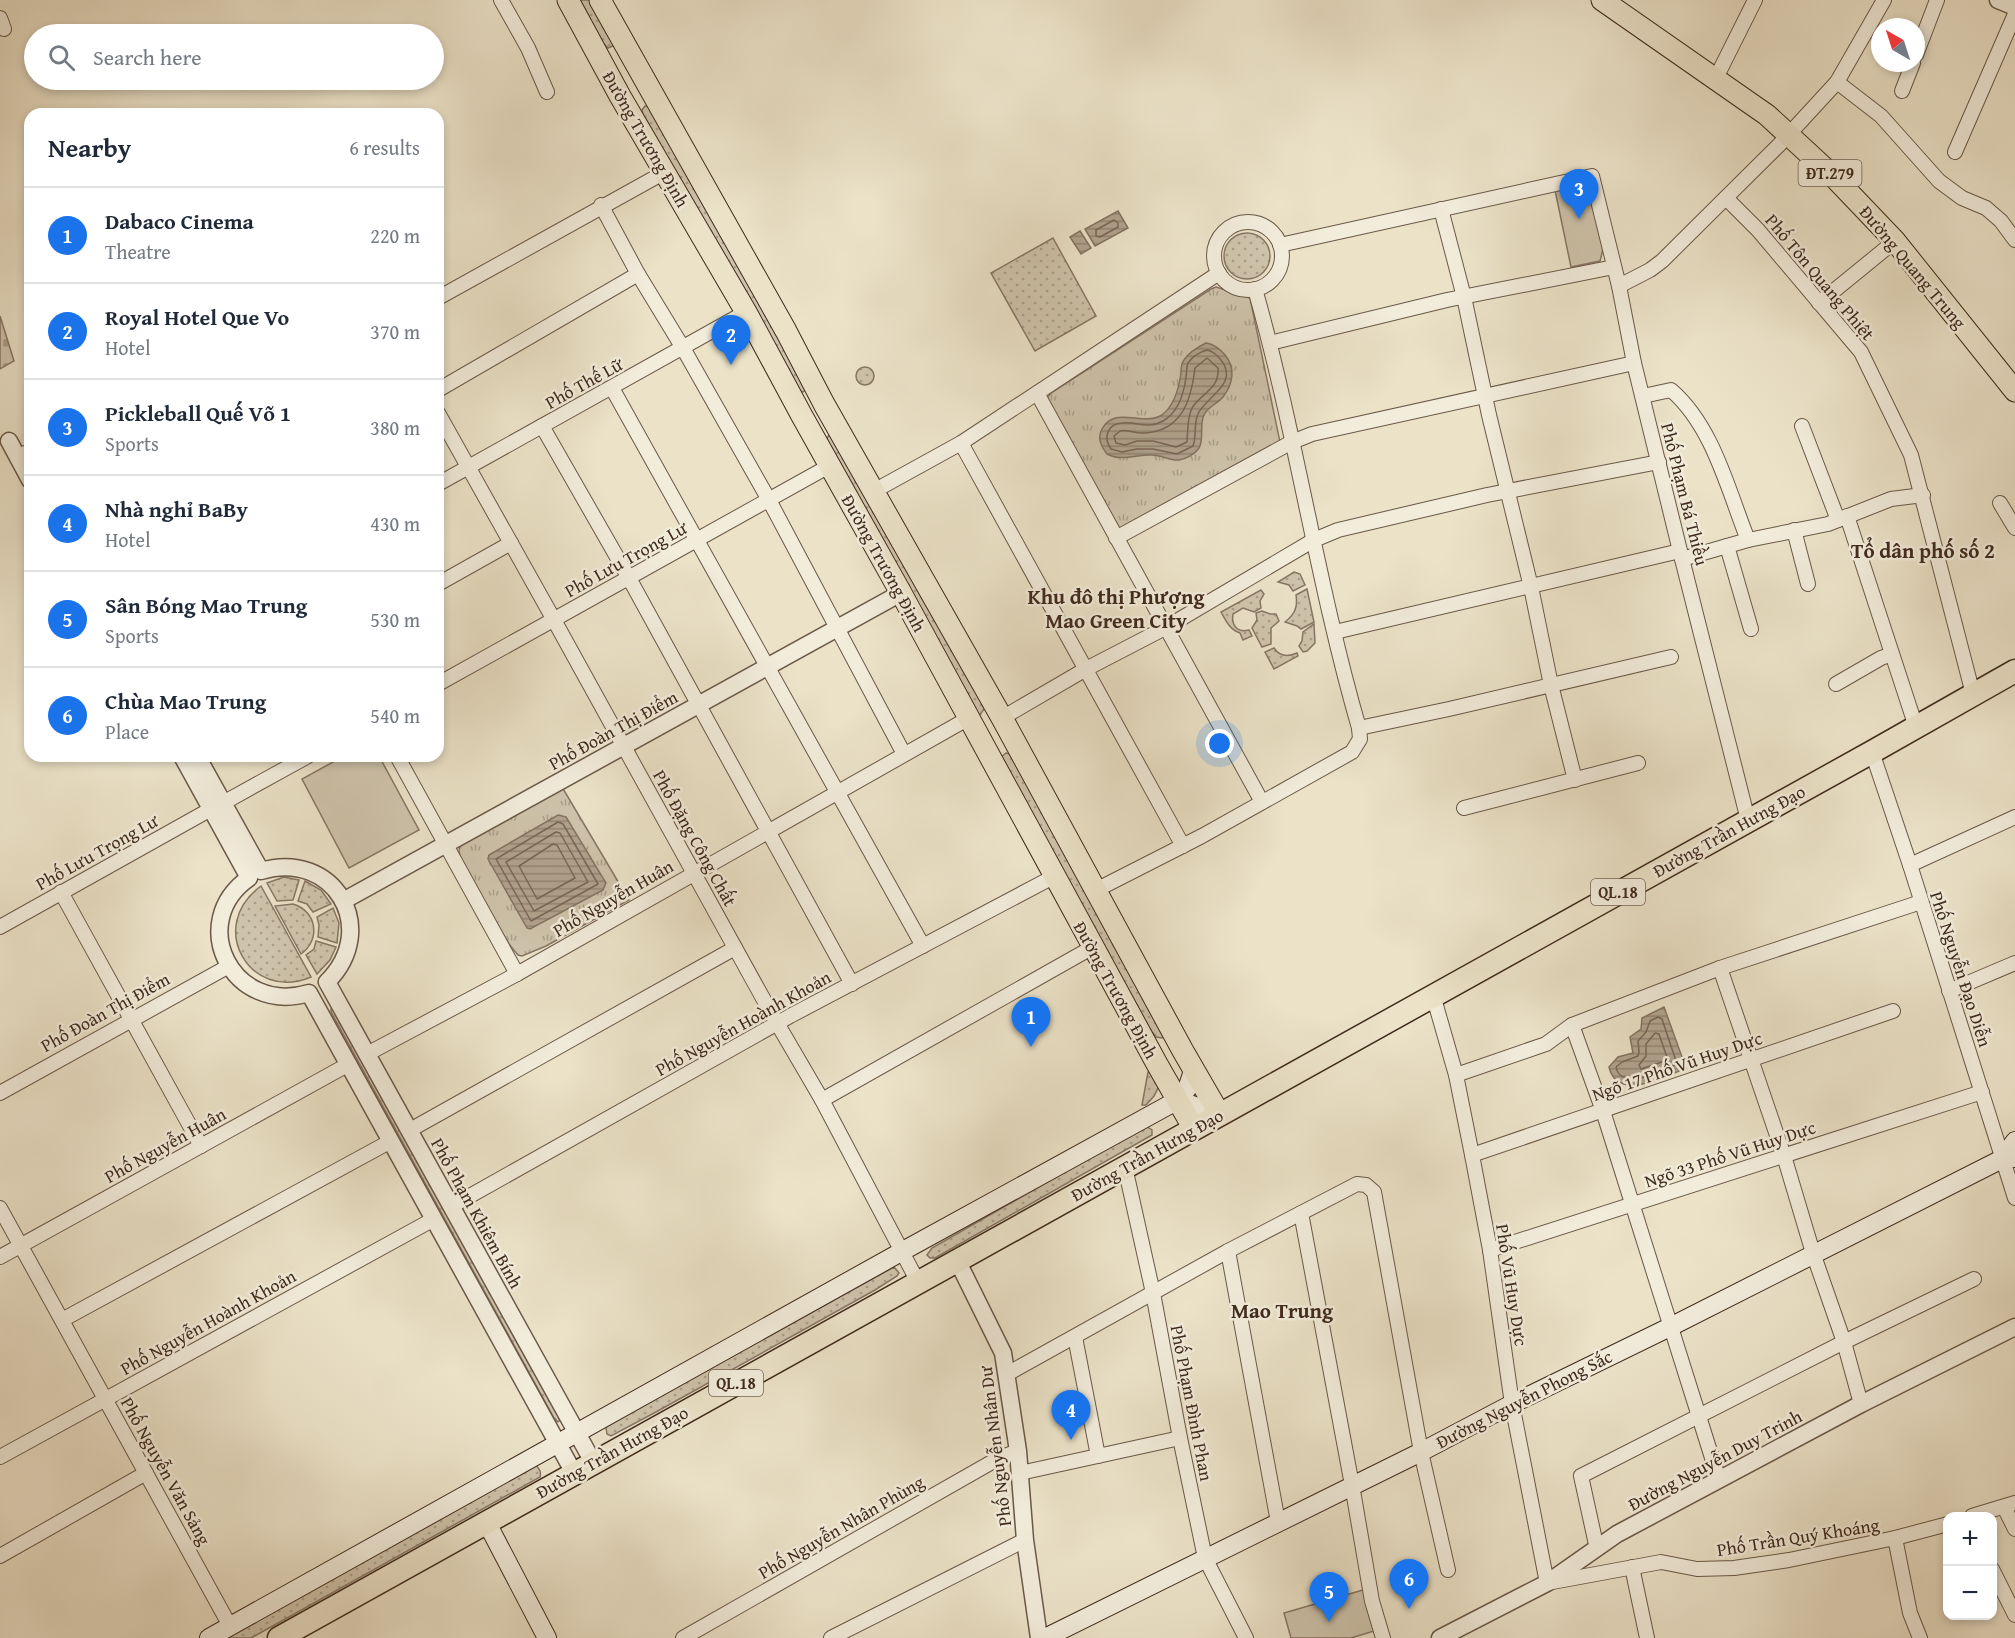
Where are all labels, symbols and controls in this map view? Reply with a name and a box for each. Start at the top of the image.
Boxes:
north arrow [1871,18,1925,72]
search box [24,24,444,90]
icon: search [45,41,78,74]
text: Search here [93,41,202,73]
street label: Đường Trương Định [596,66,696,212]
text: Nearby [48,128,131,167]
text: 6 results [349,133,420,162]
road number: ĐT.279 [1798,160,1862,186]
pin: 3 [1560,170,1598,219]
street label: Đường Quang Trung [1853,199,1973,335]
text: Dabaco Cinema [105,205,254,237]
street label: Phố Tôn Quang Phiệt [1759,208,1882,347]
text: 1 [62,221,73,250]
text: 220 m [370,221,420,250]
text: Theatre [105,237,171,266]
text: Royal Hotel Que Vo [105,301,289,333]
pin: 2 [712,316,750,365]
text: 2 [62,317,73,346]
text: 370 m [370,317,420,346]
text: Hotel [105,333,151,362]
street label: Phố Thế Lữ [540,350,629,416]
text: Pickleball Quế Võ 1 [105,397,291,429]
text: 3 [62,413,73,442]
text: 380 m [370,413,420,442]
street label: Phố Phạm Bá Thiều [1654,420,1716,568]
text: Sports [105,429,159,458]
street label: Đường Trương Định [835,489,933,637]
text: Nhà nghỉ BaBy [105,493,248,525]
text: 4 [62,509,73,538]
text: 430 m [370,509,420,538]
street label: Phố Lưu Trọng Lư [560,514,693,604]
text: Hotel [105,525,151,554]
district label: Tổ dân phố số 2 [1851,535,1995,566]
district label: Khu đô thị Phượng Mao Green City [1027,581,1206,636]
text: Sân Bóng Mao Trung [105,589,307,621]
text: 5 [62,605,73,634]
text: 530 m [370,605,420,634]
text: Sports [105,621,159,650]
street label: Phố Đoàn Thị Điểm [543,683,683,777]
text: Chùa Mao Trung [105,685,266,717]
text: 6 [62,701,73,730]
text: 540 m [370,701,420,730]
text: Place [105,717,149,746]
your location [1205,729,1234,758]
street label: Phố Đặng Công Chất [646,765,744,912]
street label: Đường Trần Hưng Đạo [1648,778,1810,884]
street label: Phố Lưu Trọng Lư [31,807,164,897]
street label: Phố Nguyễn Huân [548,853,678,943]
road number: QL.18 [1591,879,1645,905]
street label: Phố Nguyễn Đạo Diễn [1923,888,1999,1050]
street label: Đường Trương Định [1067,916,1165,1064]
street label: Phố Nguyễn Hoành Khoản [650,963,836,1083]
street label: Phố Đoàn Thị Điểm [35,965,175,1059]
pin: 1 [1012,998,1050,1047]
street label: Ngõ 17 Phố Vũ Huy Dực [1588,1024,1766,1108]
street label: Phố Nguyễn Huân [99,1100,231,1190]
street label: Đường Trần Hưng Đạo [1066,1102,1228,1208]
street label: Ngõ 33 Phố Vũ Huy Dực [1641,1114,1819,1194]
street label: Phố Phạm Khiêm Bính [424,1133,530,1293]
street label: Phố Vũ Huy Dực [1489,1222,1535,1348]
street label: Phố Nguyễn Hoành Khoản [115,1262,301,1382]
district label: Mao Trung [1231,1295,1334,1326]
street label: Phố Phạm Đình Phan [1164,1323,1220,1483]
street label: Đường Nguyễn Phong Sắc [1431,1343,1617,1455]
street label: Phố Nguyễn Nhân Dư [972,1364,1018,1528]
road number: QL.18 [709,1370,763,1396]
pin: 4 [1052,1390,1090,1440]
street label: Phố Nguyễn Văn Sảng [114,1392,218,1550]
street label: Đường Trần Hưng Đạo [531,1399,693,1505]
street label: Đường Nguyễn Duy Trinh [1623,1403,1807,1517]
street label: Phố Nguyễn Nhân Phùng [753,1468,929,1586]
street label: Phố Trần Quý Khoáng [1715,1511,1881,1563]
map controls [1943,1512,1997,1620]
button: + [1943,1512,1997,1566]
pin: 6 [1390,1560,1428,1609]
button: − [1943,1566,1997,1620]
pin: 5 [1310,1572,1348,1622]

